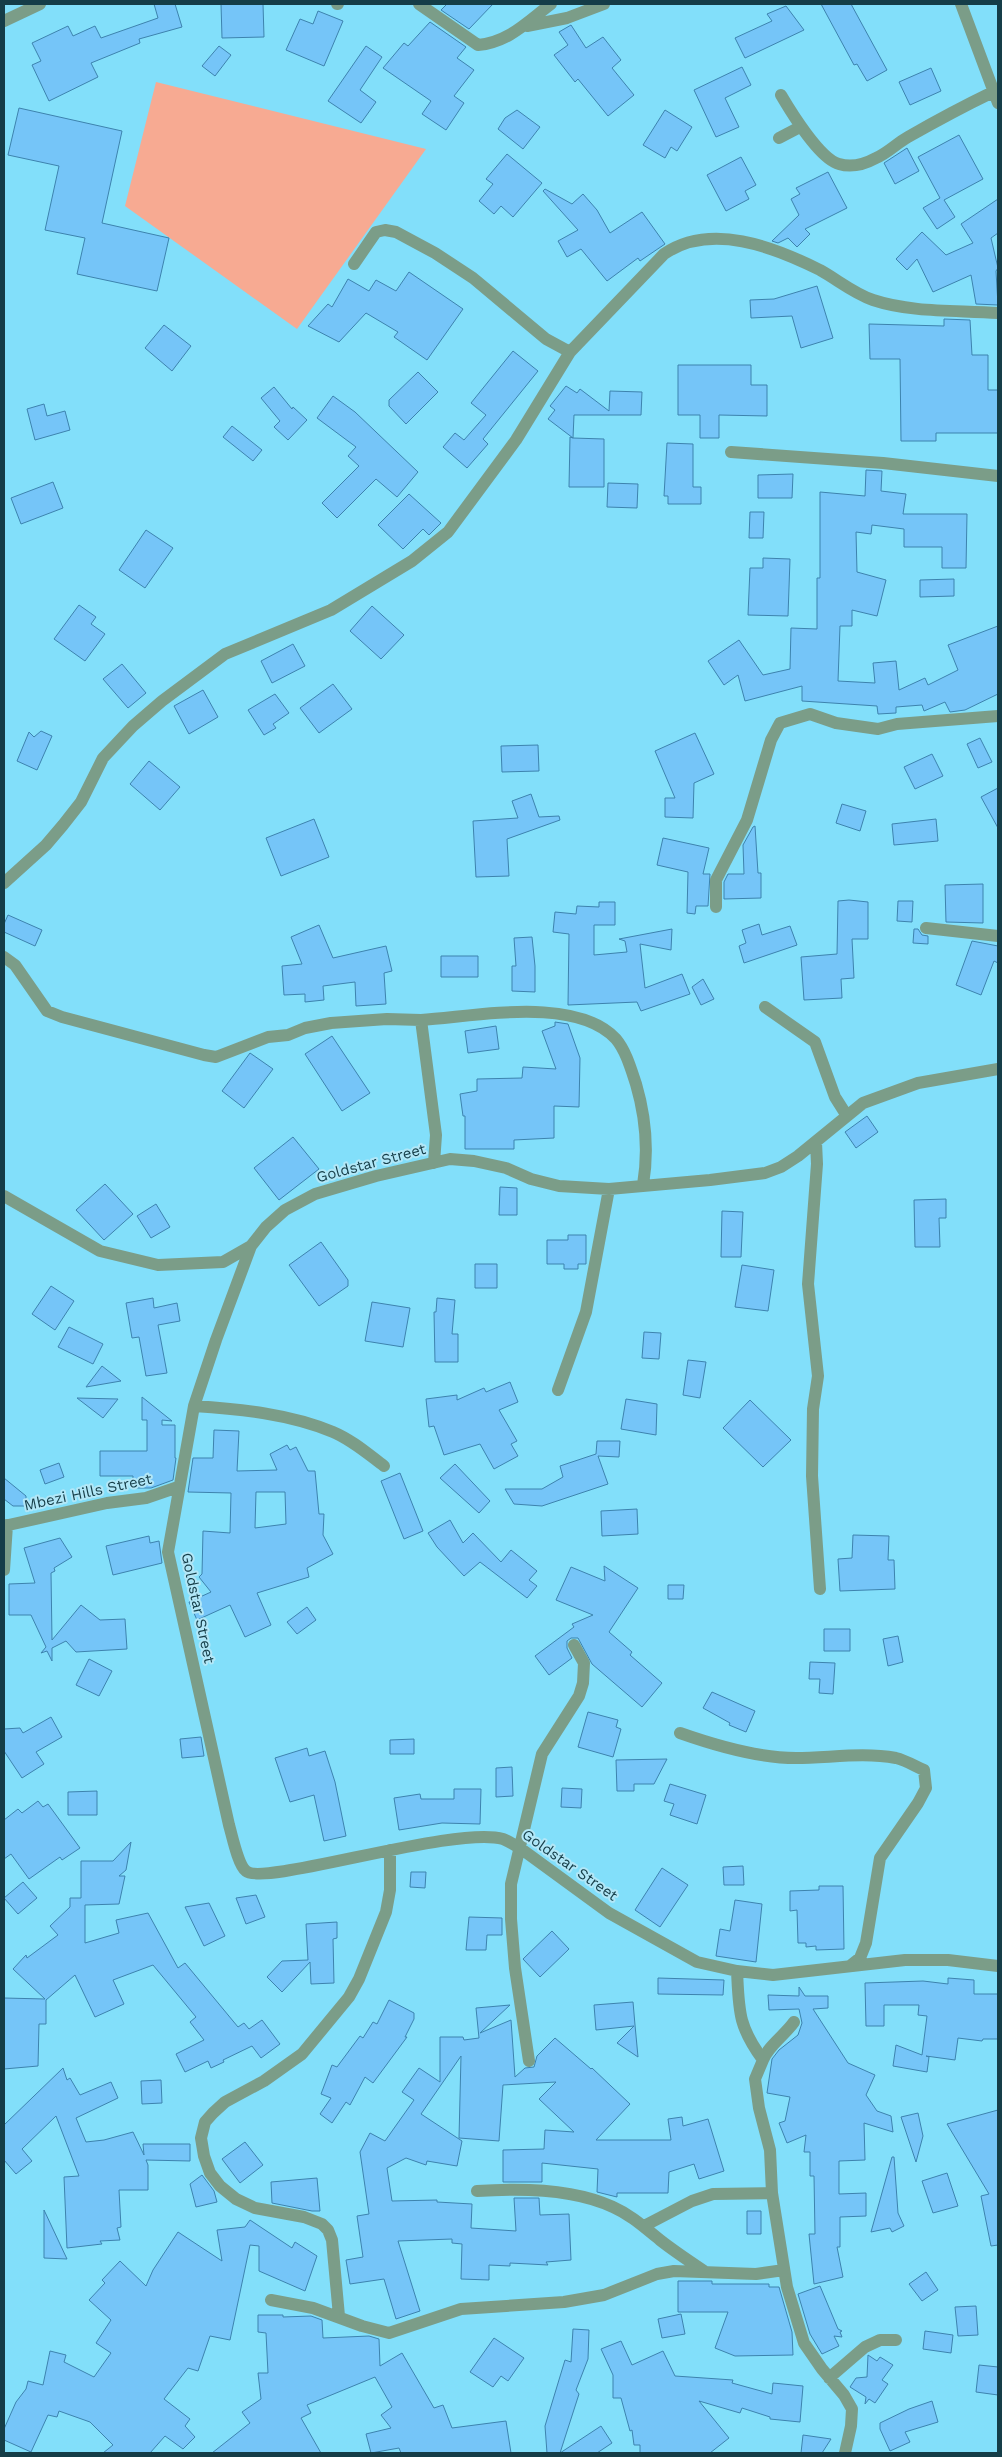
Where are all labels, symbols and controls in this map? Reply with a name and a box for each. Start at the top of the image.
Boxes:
street label: Goldstar Street [314,1140,428,1186]
street label: Mbezi Hills Street [22,1470,154,1514]
street label: Goldstar Street [177,1551,219,1666]
street label: Goldstar Street [519,1825,622,1905]

